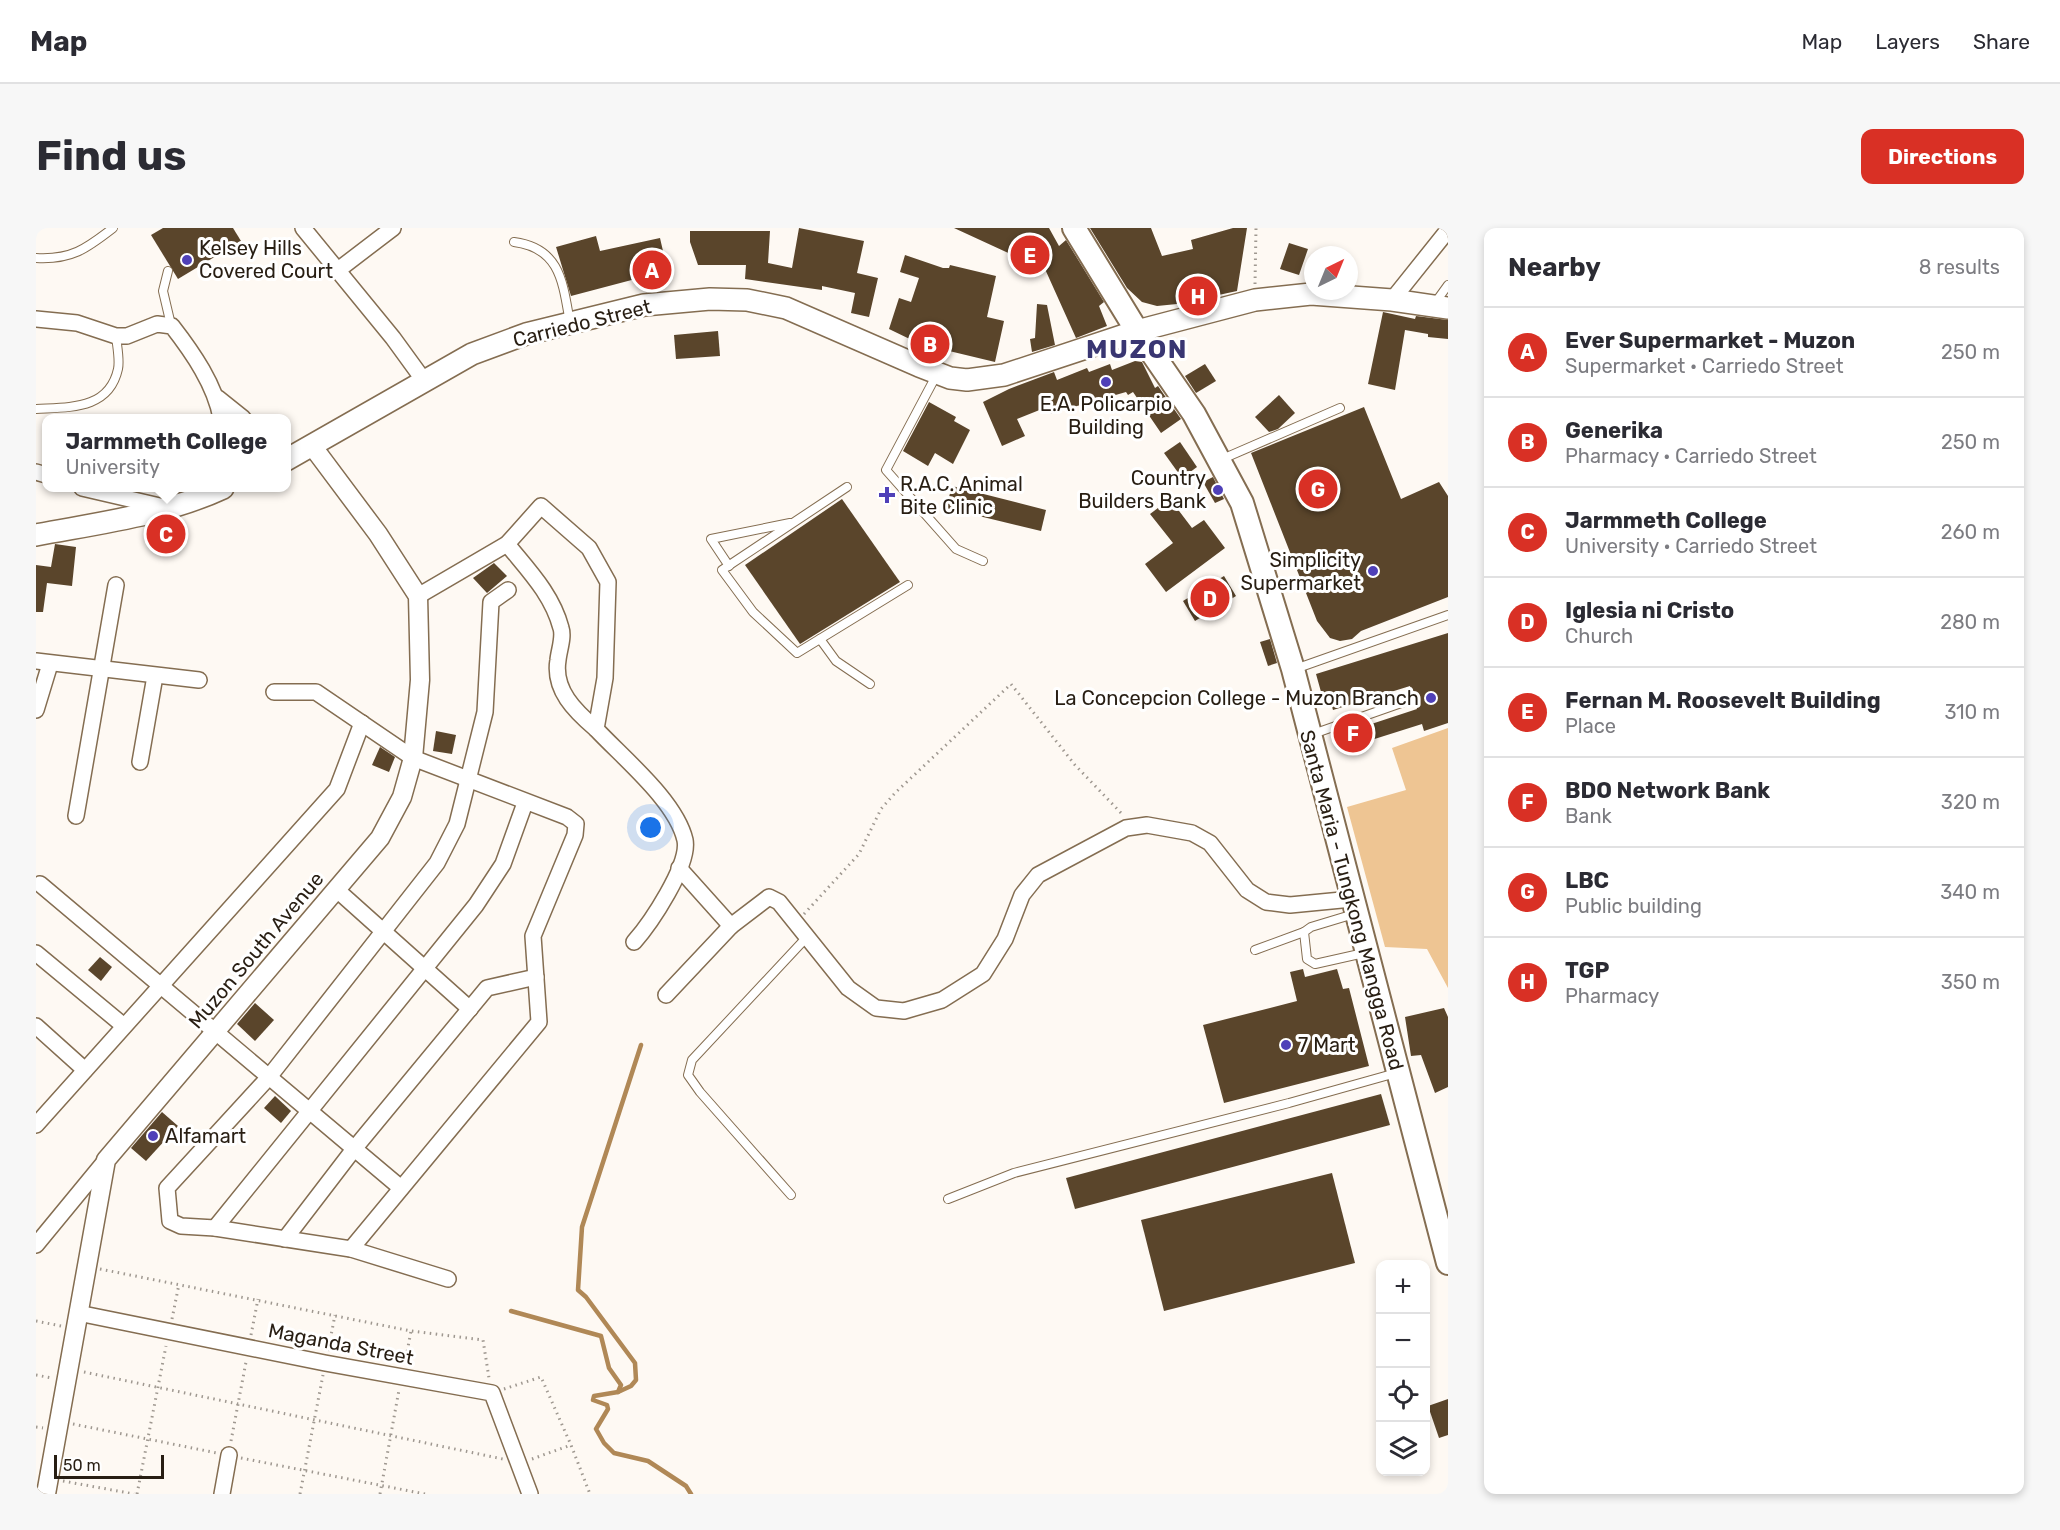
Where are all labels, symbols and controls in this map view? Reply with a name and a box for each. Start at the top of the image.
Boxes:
text: Map [30,25,87,58]
text: Map [1801,29,1842,54]
text: Layers [1875,29,1940,54]
text: Share [1973,29,2030,54]
button: Directions [1861,129,2024,184]
text: Find us [36,131,187,181]
pin: E [1010,232,1050,278]
place label: Kelsey Hills Covered Court [199,236,333,283]
north arrow [1304,246,1358,300]
pin: A [632,248,672,292]
text: Nearby [1508,252,1601,283]
marker: Kelsey Hills Covered Court [180,253,194,267]
text: 8 results [1919,255,2000,279]
pin: H [1178,274,1218,318]
street label: Carriedo Street [510,294,654,352]
pin: B [910,322,950,366]
text: Ever Supermarket - Muzon [1565,327,1855,354]
district label: MUZON [1086,334,1188,365]
text: A [1520,340,1535,364]
text: 250 m [1941,340,2000,364]
text: Supermarket · Carriedo Street [1565,354,1844,378]
marker: E.A. Policarpio Building [1099,375,1113,389]
place label: E.A. Policarpio Building [1040,392,1172,439]
popup [42,414,291,492]
text: Generika [1565,417,1663,444]
text: Jarmmeth College [66,428,267,455]
text: B [1520,430,1535,454]
text: 250 m [1941,430,2000,454]
text: Pharmacy · Carriedo Street [1565,444,1817,468]
text: University [66,455,160,479]
place label: Country Builders Bank [1078,466,1207,513]
pin: G [1298,466,1338,512]
place label: R.A.C. Animal Bite Clinic [900,472,1023,519]
marker: Country Builders Bank [1211,483,1225,497]
marker: R.A.C. Animal Bite Clinic [878,486,896,504]
text: Jarmmeth College [1565,507,1767,534]
pin: C [146,512,186,556]
text: C [1520,520,1535,544]
text: 260 m [1941,520,2000,544]
text: University · Carriedo Street [1565,534,1817,558]
place label: Simplicity Supermarket [1241,548,1361,595]
marker: Simplicity Supermarket [1366,564,1380,578]
pin: D [1190,576,1230,620]
text: Iglesia ni Cristo [1565,597,1734,624]
text: D [1520,610,1535,634]
text: 280 m [1940,610,2000,634]
text: Church [1565,624,1633,648]
place label: La Concepcion College - Muzon Branch [1054,686,1419,710]
text: Fernan M. Roosevelt Building [1565,687,1881,714]
marker: La Concepcion College - Muzon Branch [1424,691,1438,705]
text: E [1521,700,1534,724]
text: 310 m [1944,700,2000,724]
pin: F [1334,710,1372,756]
text: Place [1565,714,1616,738]
street label: Santa Maria - Tungkong Mangga Road [1295,727,1409,1073]
text: BDO Network Bank [1565,777,1770,804]
text: F [1521,790,1534,814]
text: 320 m [1941,790,2000,814]
text: Bank [1565,804,1612,828]
your location [636,813,665,842]
street label: Muzon South Avenue [184,867,328,1033]
text: LBC [1565,867,1609,894]
text: G [1520,880,1535,904]
text: 340 m [1940,880,2000,904]
text: Public building [1565,894,1702,918]
text: TGP [1565,957,1609,984]
text: H [1520,970,1535,994]
text: 350 m [1941,970,2000,994]
text: Pharmacy [1565,984,1659,1008]
place label: 7 Mart [1298,1033,1356,1057]
marker: 7 Mart [1279,1038,1293,1052]
place label: Alfamart [165,1124,246,1148]
marker: Alfamart [146,1129,160,1143]
map controls [1376,1260,1430,1476]
button: + [1376,1260,1430,1314]
button: − [1376,1314,1430,1368]
street label: Maganda Street [266,1318,416,1370]
button: locate [1376,1368,1430,1422]
button: layers [1376,1422,1430,1476]
scale bar [54,1452,164,1480]
text: 50 m [63,1456,101,1475]

